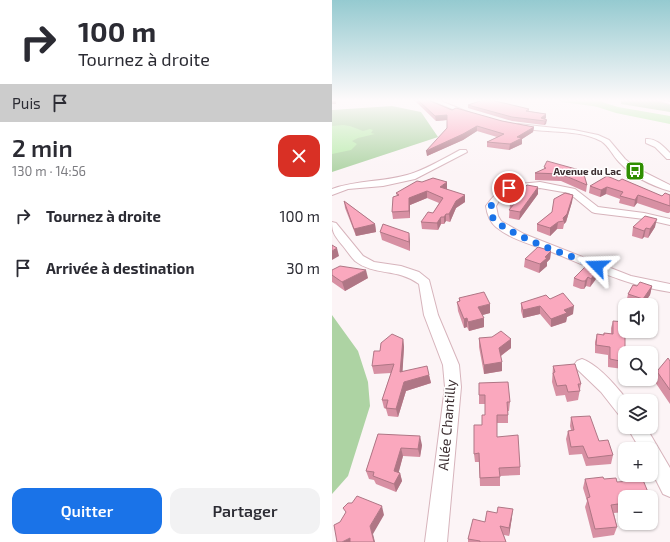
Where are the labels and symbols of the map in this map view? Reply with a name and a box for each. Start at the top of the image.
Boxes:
bus stop icon: Avenue du Lac [624,160,646,182]
place label: Avenue du Lac [554,165,621,177]
pin [492,171,526,205]
position arrow [576,245,618,287]
street label: Allée Chantilly [434,378,459,471]

